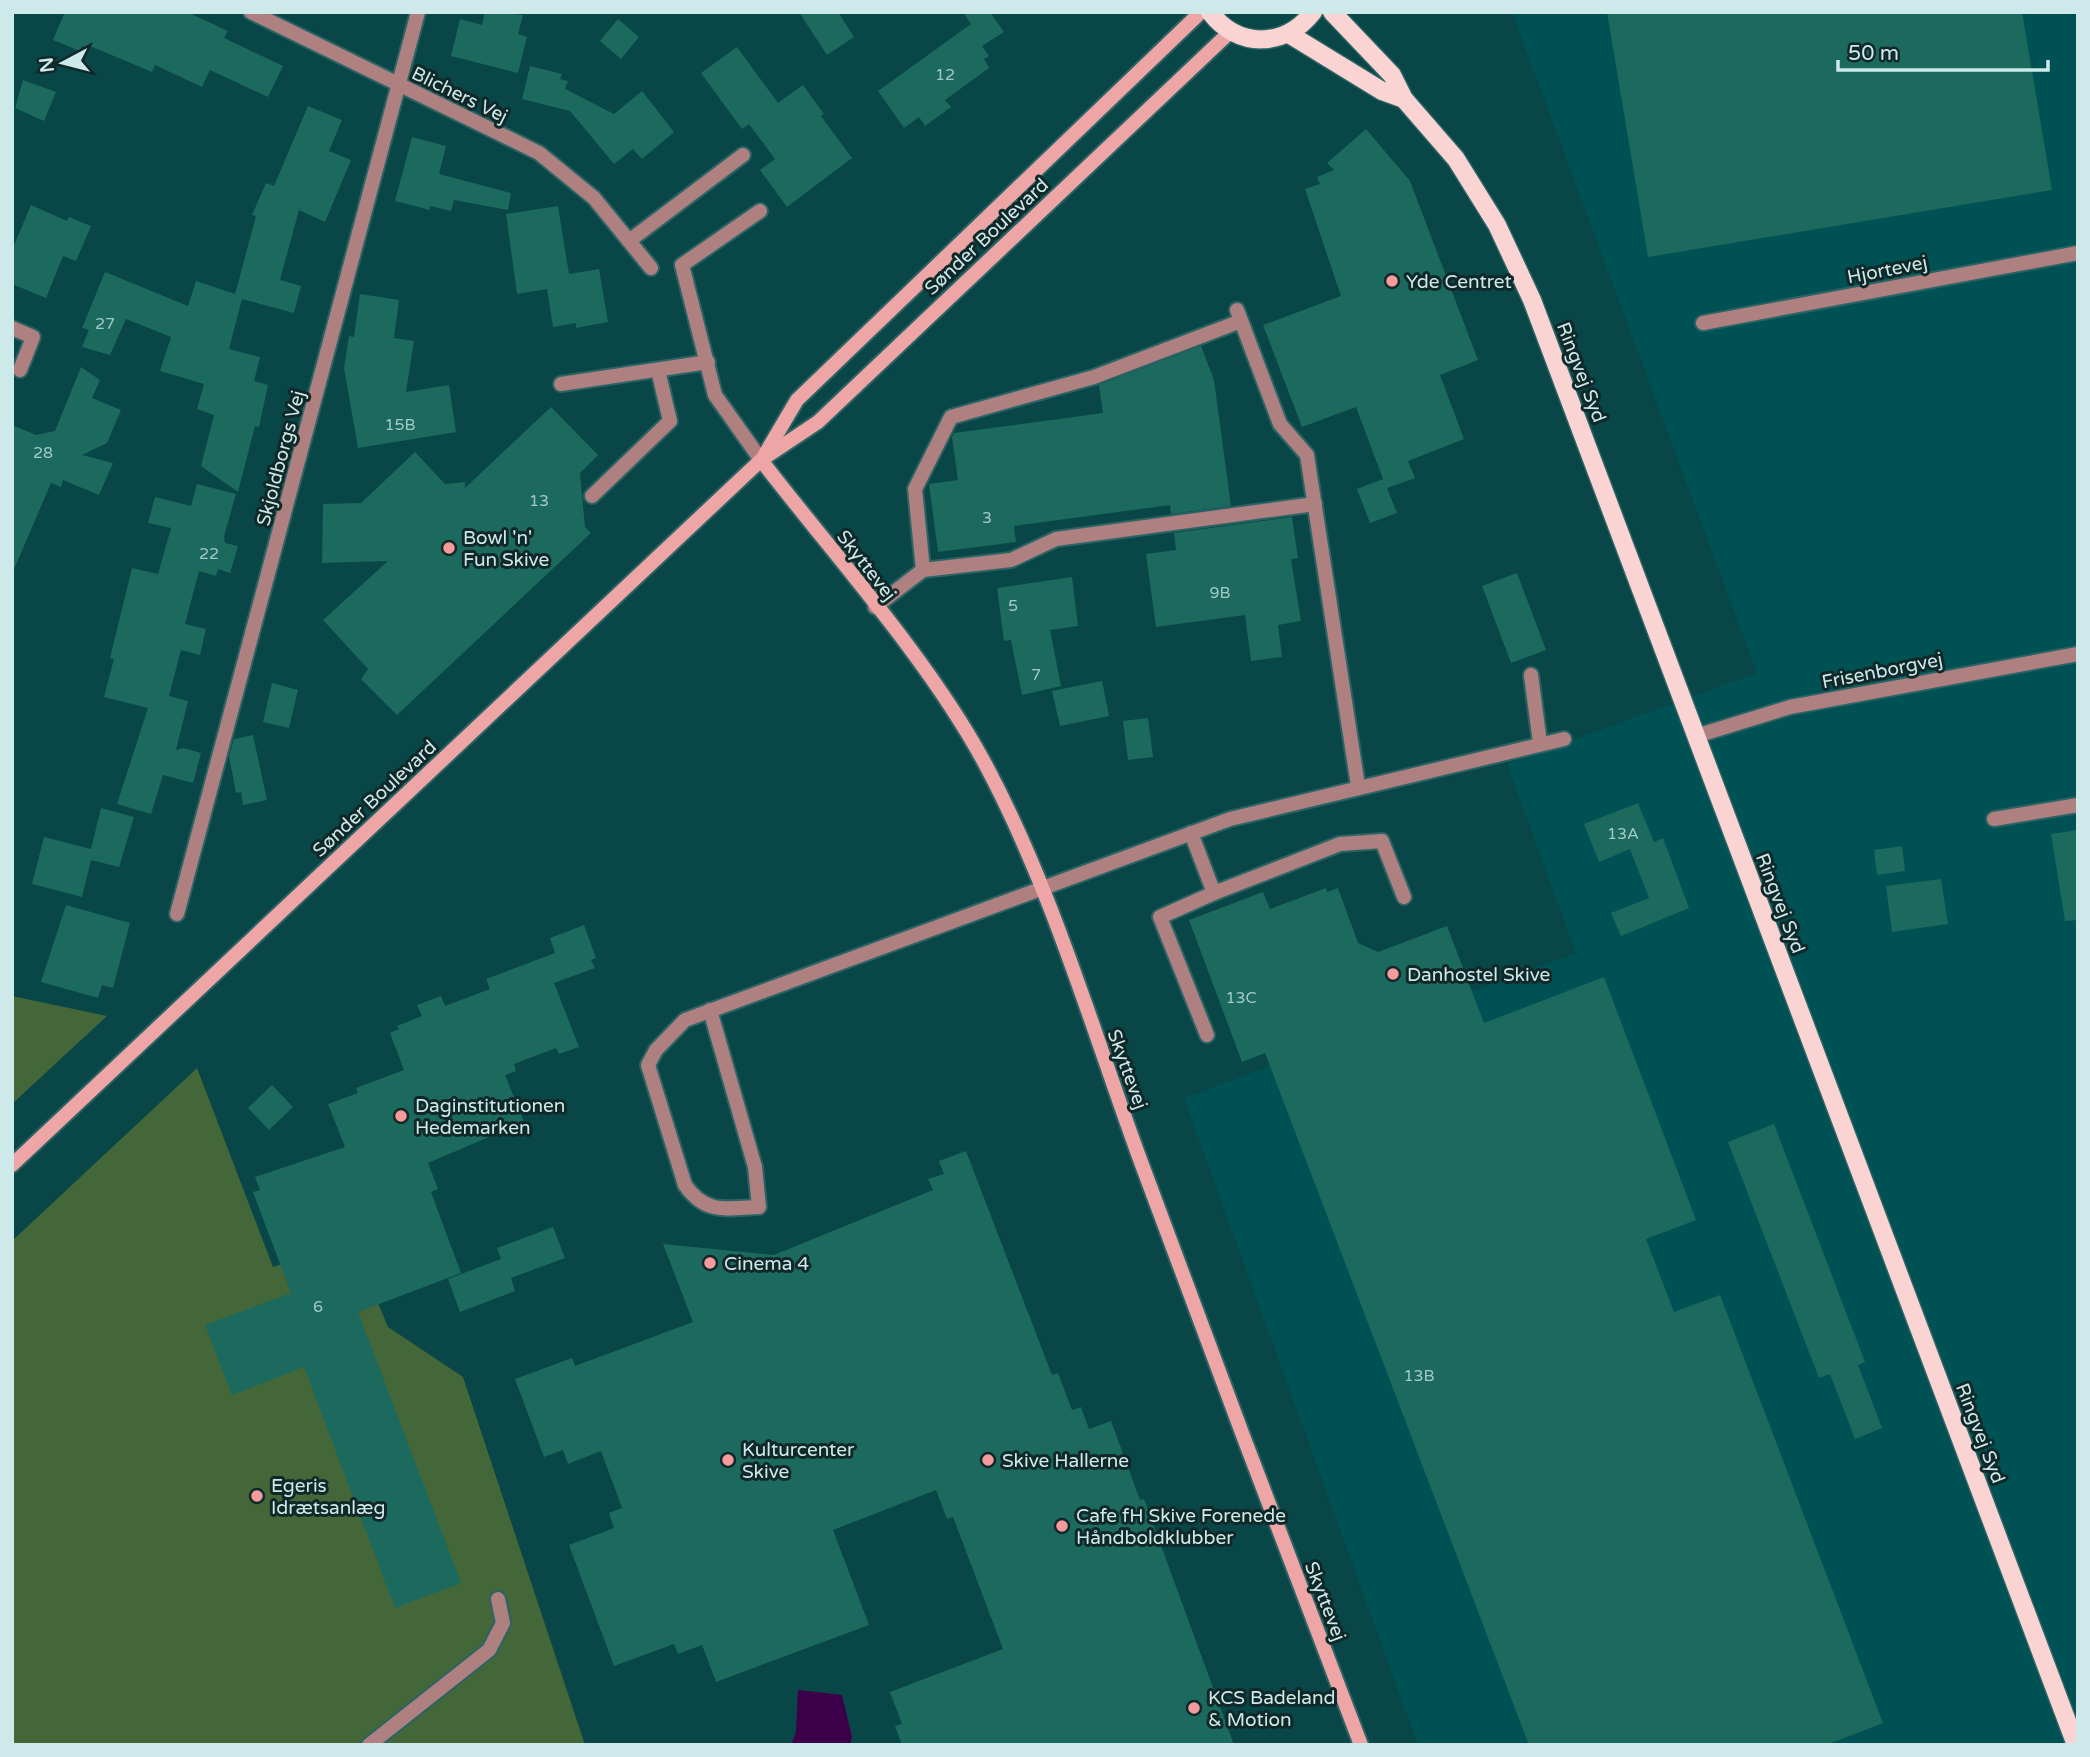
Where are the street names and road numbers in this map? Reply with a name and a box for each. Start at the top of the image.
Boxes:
street label: Blichers Vej [408,62,511,128]
street label: Sønder Boulevard [920,174,1053,300]
street label: Hjortevej [1845,251,1929,289]
street label: Ringvej Syd [1552,319,1610,426]
street label: Skjoldborgs Vej [252,388,310,528]
street label: Skyttevej [832,526,900,605]
street label: Frisenborgvej [1820,648,1944,693]
street label: Sønder Boulevard [308,736,441,862]
street label: Ringvej Syd [1751,850,1809,957]
street label: Skyttevej [1103,1027,1152,1112]
street label: Ringvej Syd [1951,1380,2009,1487]
street label: Skyttevej [1300,1559,1350,1644]

